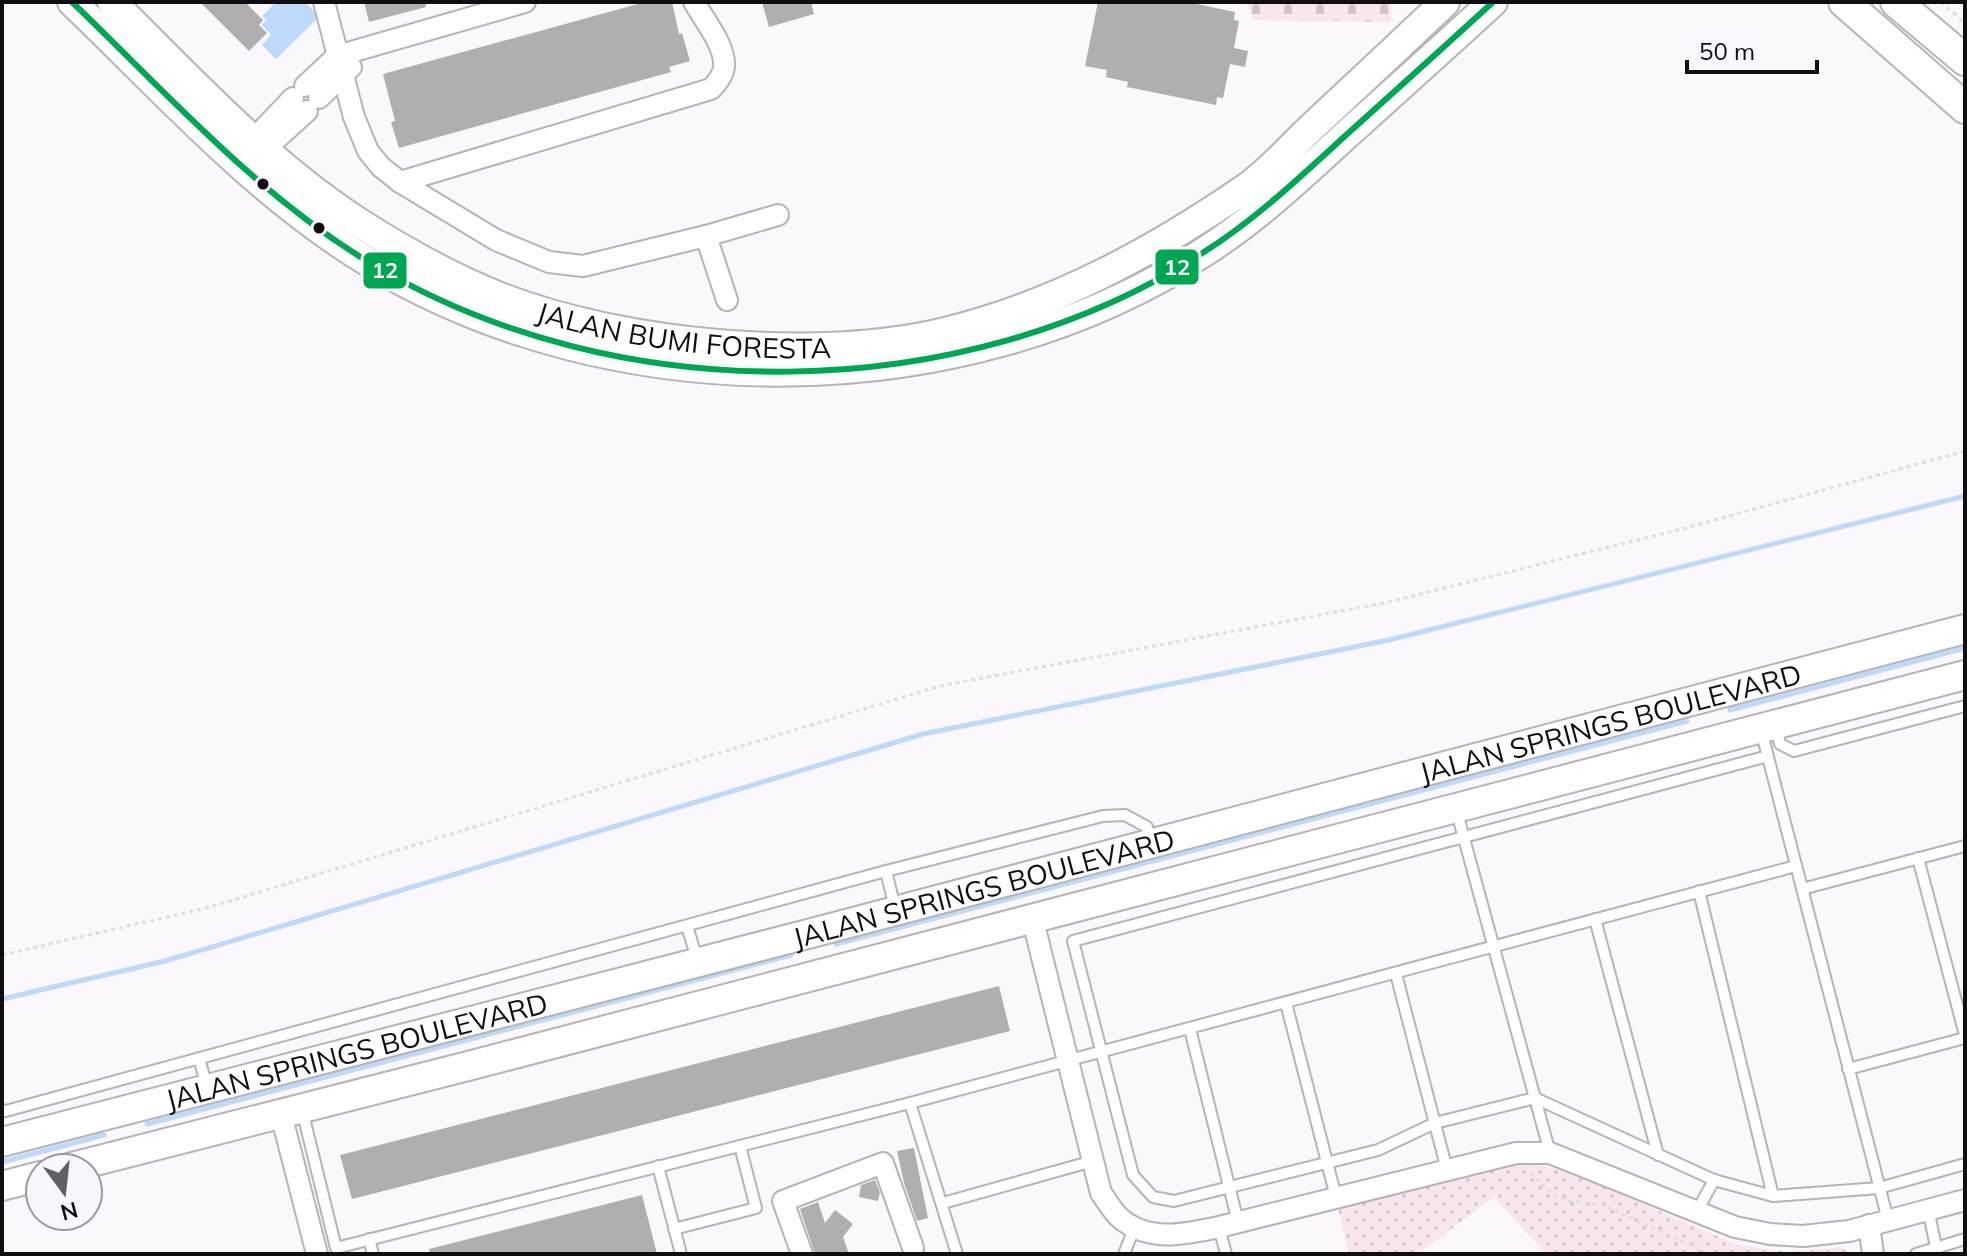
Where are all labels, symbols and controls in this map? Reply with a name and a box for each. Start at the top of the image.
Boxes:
scale bar [1687,24,1817,74]
text: 50 m [1699,36,1755,66]
unlabelled marker [255,176,271,192]
unlabelled marker [311,220,327,236]
line badge: 12 [1154,248,1200,286]
line badge: 12 [362,251,408,290]
text: 12 [1164,253,1190,281]
text: 12 [372,256,398,284]
street label: JALAN BUMI FORESTA [533,293,832,365]
street label: JALAN SPRINGS BOULEVARD [1416,655,1805,790]
street label: JALAN SPRINGS BOULEVARD [789,821,1178,955]
street label: JALAN SPRINGS BOULEVARD [162,984,551,1117]
north arrow [24,1152,104,1232]
text: N [58,1196,81,1227]

